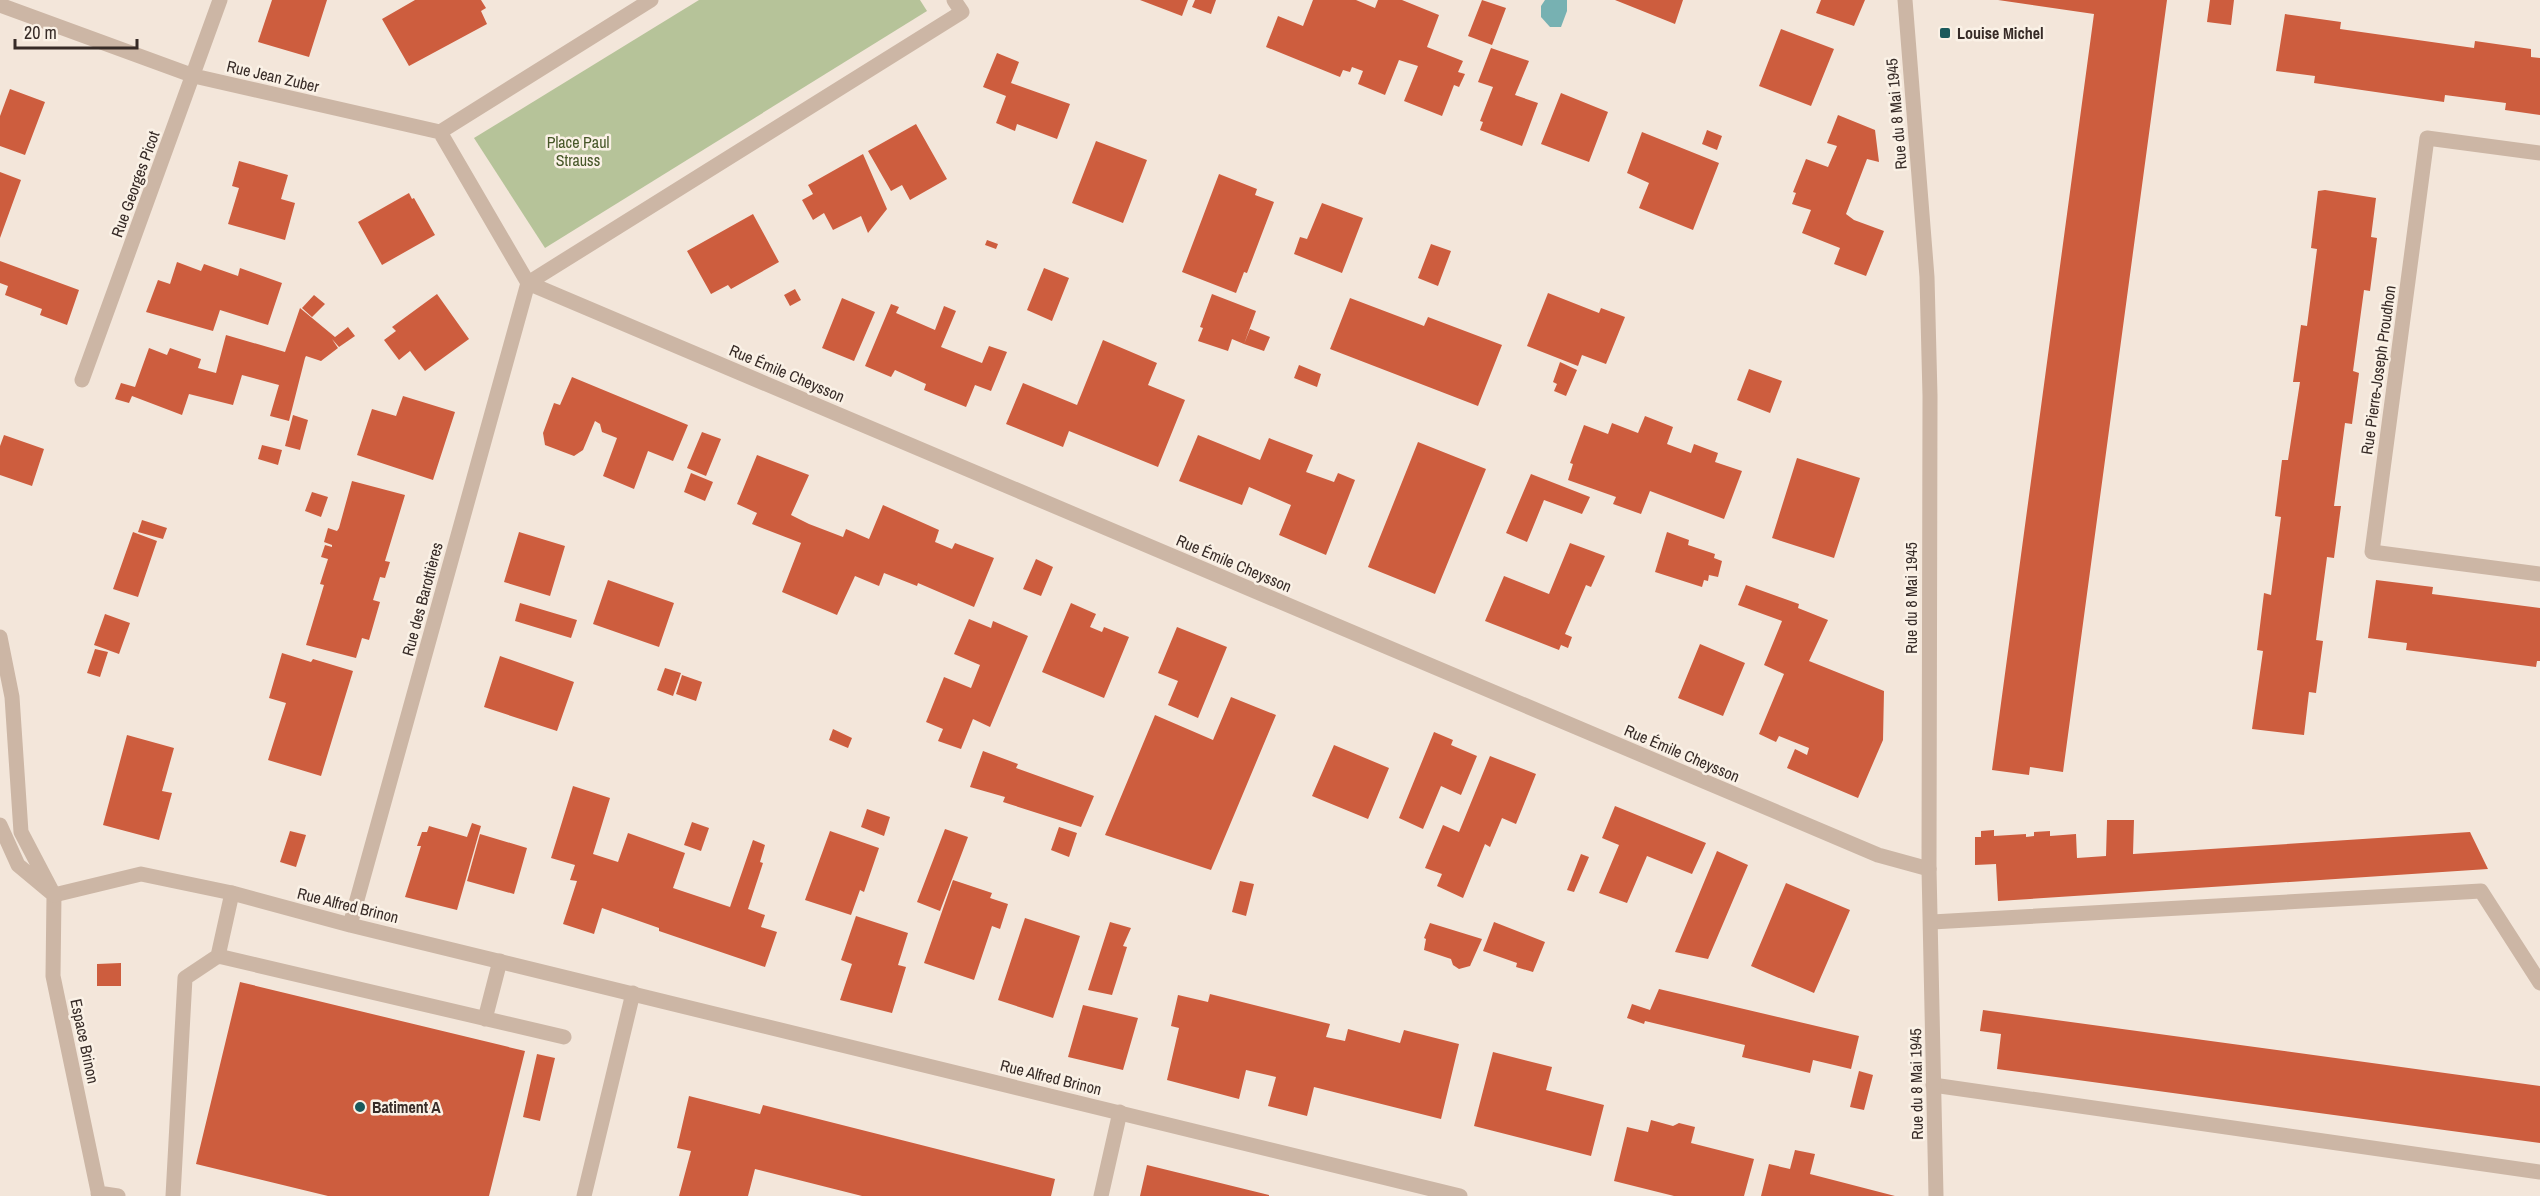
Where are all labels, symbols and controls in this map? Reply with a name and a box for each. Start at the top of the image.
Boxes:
scale bar [15,12,136,50]
text: 20 m [24,20,57,45]
place label: Louise Michel [1957,22,2044,44]
marker: Louise Michel [1938,26,1952,40]
street label: Rue Jean Zuber [225,55,322,97]
street label: Rue du 8 Mai 1945 [1880,57,1912,171]
street label: Rue Georges Picot [106,127,165,240]
park label: Place Paul Strauss [547,131,609,171]
street label: Rue Pierre-Joseph Proudhon [2355,284,2401,456]
street label: Rue Émile Cheysson [726,339,848,407]
street label: Rue Émile Cheysson [1173,529,1295,597]
street label: Rue des Barottières [396,540,448,658]
street label: Rue du 8 Mai 1945 [1900,542,1922,654]
street label: Rue Émile Cheysson [1621,719,1743,787]
street label: Rue Alfred Brinon [295,882,401,928]
street label: Espace Brinon [65,997,105,1085]
street label: Rue du 8 Mai 1945 [1904,1028,1928,1140]
street label: Rue Alfred Brinon [998,1054,1104,1100]
place label: Batiment A [372,1096,441,1118]
marker: Batiment A [353,1100,367,1114]

